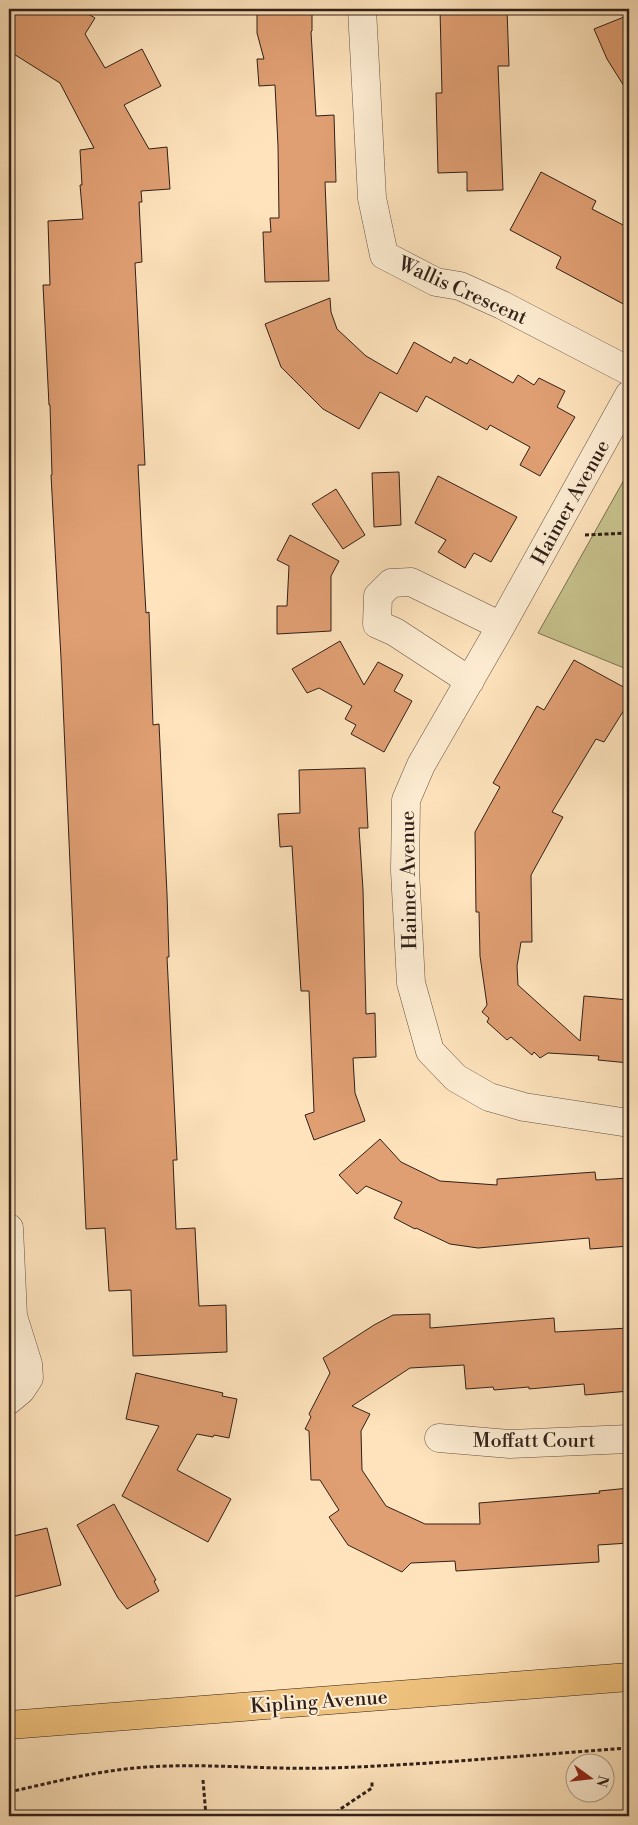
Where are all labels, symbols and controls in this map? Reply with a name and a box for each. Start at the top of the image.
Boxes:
street label: Wallis Crescent [393,251,531,331]
street label: Haimer Avenue [527,436,616,570]
street label: Haimer Avenue [396,810,423,950]
street label: Moffatt Court [473,1429,595,1454]
street label: Kipling Avenue [250,1685,389,1720]
north arrow [566,1752,616,1802]
text: N [591,1773,612,1789]

